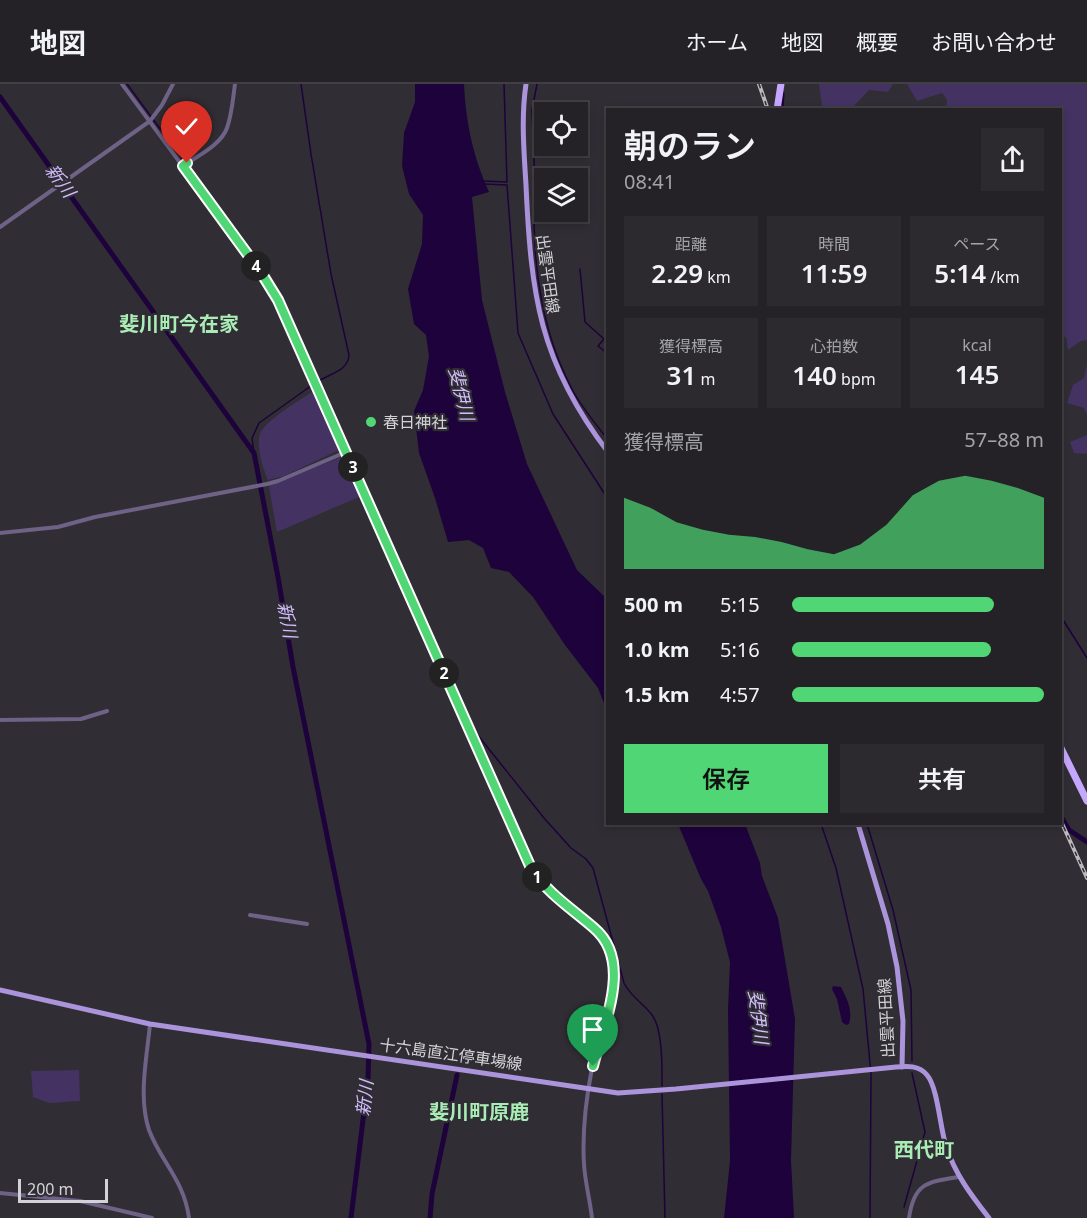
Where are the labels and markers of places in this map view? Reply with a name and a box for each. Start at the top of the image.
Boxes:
pin [161,101,212,163]
pin: 4 [241,251,271,281]
place label: 春日神社 [383,411,447,433]
marker: 春日神社 [364,415,378,429]
pin: 3 [338,452,368,482]
pin: 2 [429,658,459,688]
pin: 1 [522,862,552,892]
pin [567,1004,618,1066]

